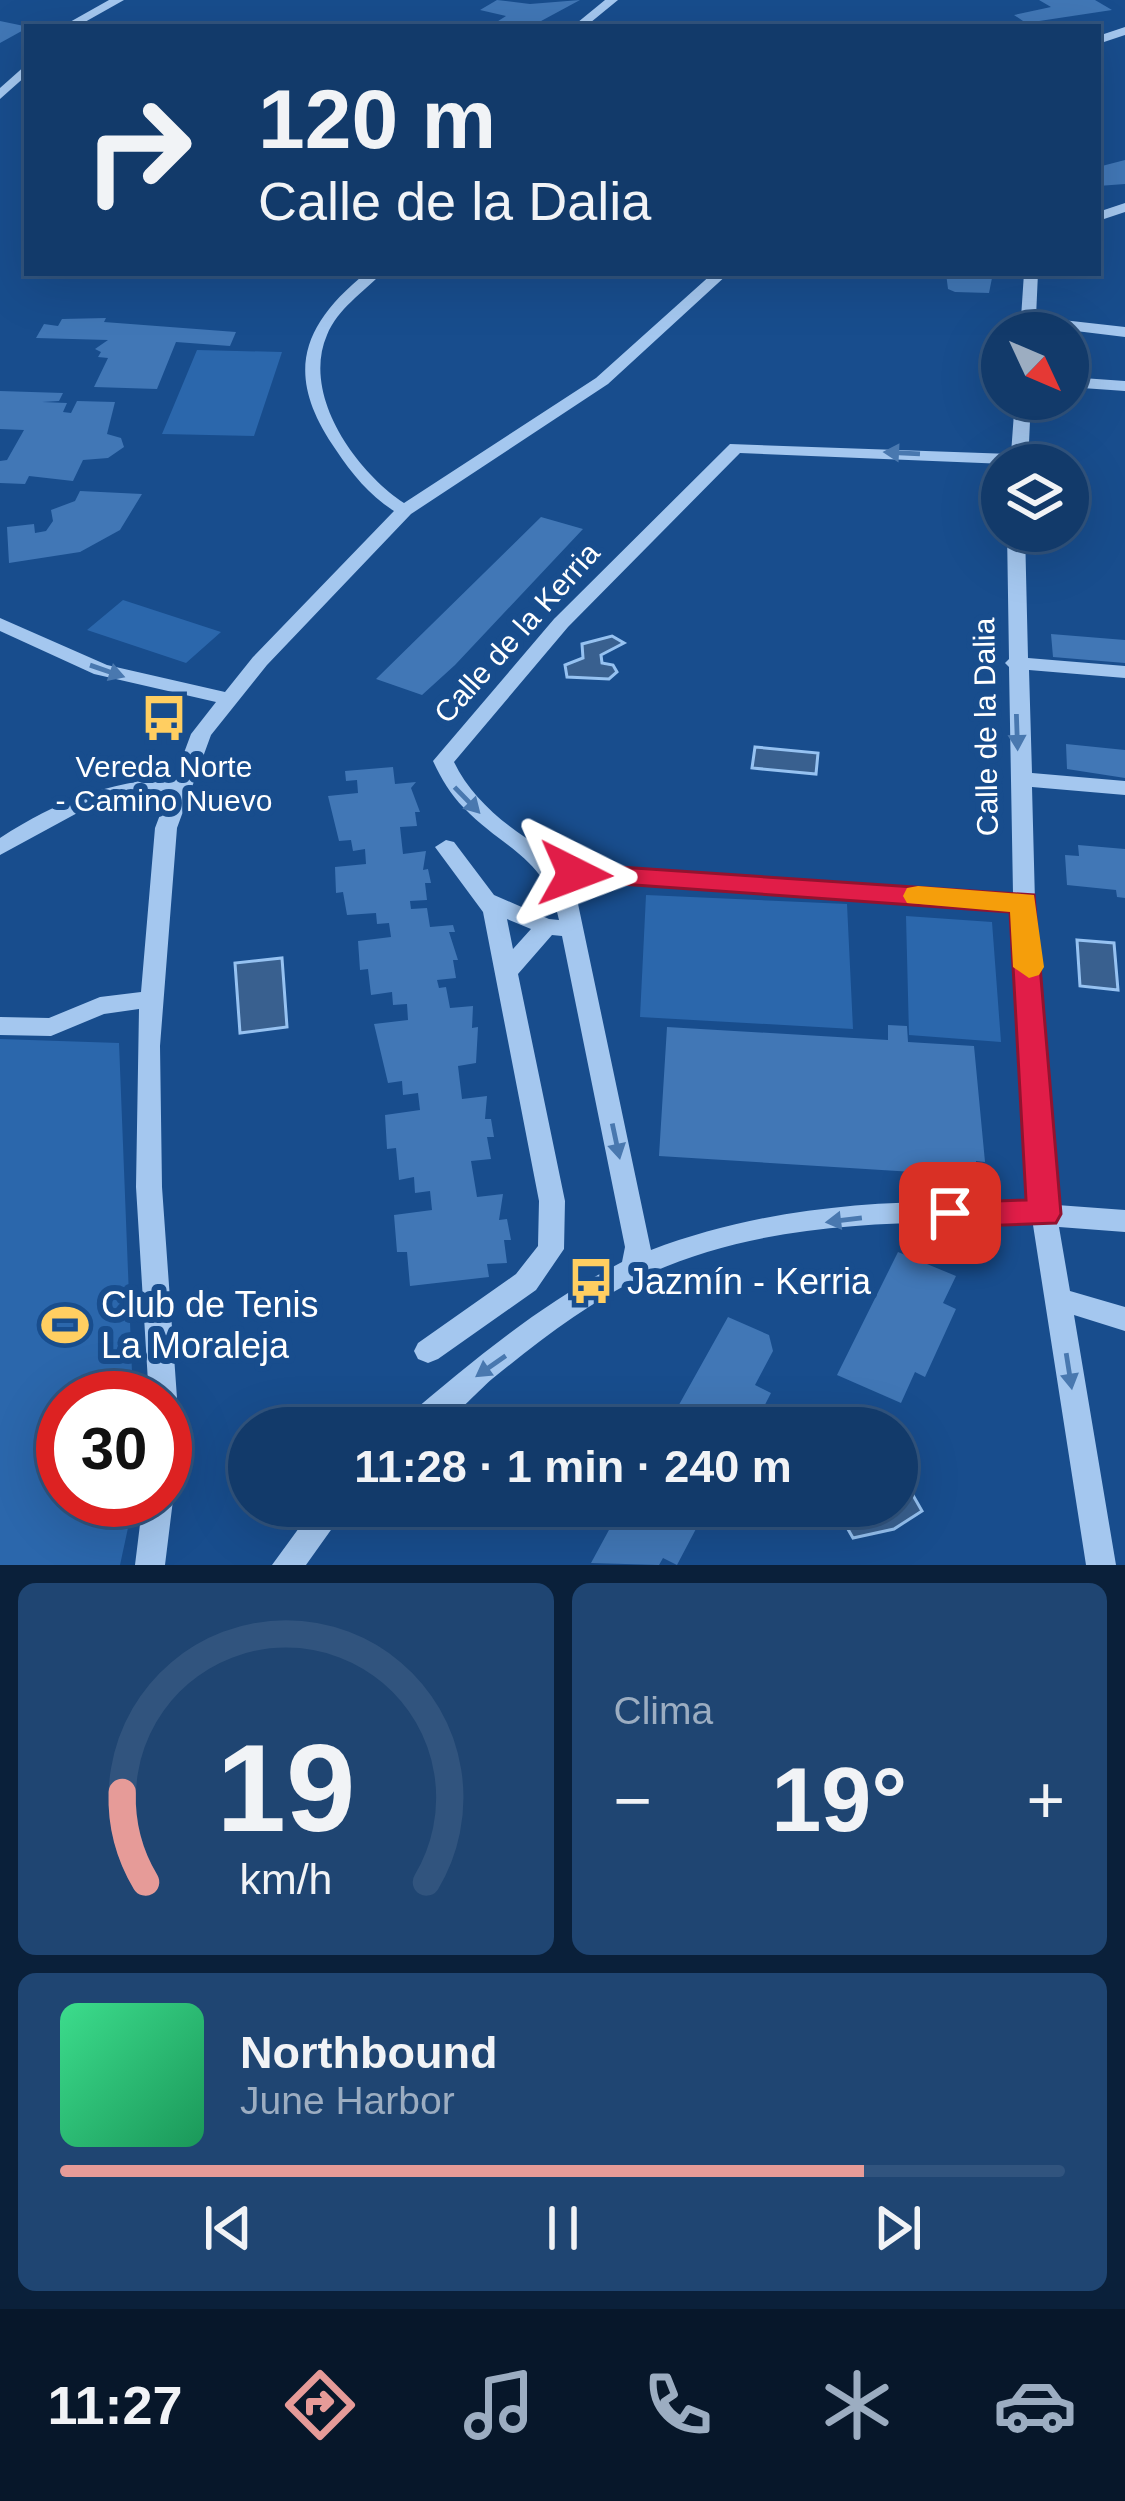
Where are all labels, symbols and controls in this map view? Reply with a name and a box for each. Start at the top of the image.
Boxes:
icon: right [60,72,216,228]
text: 120 m [258,72,496,166]
text: Calle de la Dalia [258,171,651,231]
north arrow [981,312,1089,420]
map controls [981,312,1089,552]
one-way arrow [883,443,921,462]
button: layers [981,444,1089,552]
street label: Calle de la Kerria [427,536,606,729]
street label: Calle de la Dalia [967,617,1004,837]
one-way arrow [89,663,125,682]
bus stop icon: Vereda Norte - Camino Nuevo [139,693,189,743]
one-way arrow [1008,714,1027,752]
place label: Vereda Norte - Camino Nuevo [56,750,272,817]
one-way arrow [452,785,480,814]
position arrow [512,811,638,937]
one-way arrow [607,1122,626,1160]
pin [899,1162,1001,1264]
icon: arrive [917,1180,983,1246]
one-way arrow [825,1210,862,1229]
bus stop icon: Jazmín - Kerria [566,1256,616,1306]
place label: Jazmín - Kerria [627,1261,872,1302]
place label: Club de Tenis La Moraleja [101,1284,318,1366]
sports icon: Club de Tenis La Moraleja [40,1300,90,1350]
one-way arrow [1060,1353,1079,1390]
one-way arrow [474,1354,507,1377]
speed limit sign: 30 [36,1371,192,1527]
text: 11:28 · 1 min · 240 m [354,1441,792,1492]
text: Clima [614,1689,713,1732]
text: 19 [216,1718,355,1857]
text: 19° [771,1750,907,1850]
text: − [614,1763,652,1837]
text: + [1026,1763,1065,1837]
text: km/h [239,1855,332,1903]
text: Northbound [240,2027,497,2078]
text: June Harbor [240,2079,455,2122]
icon: previous [195,2195,261,2261]
icon: pause [530,2195,596,2261]
icon: next [865,2195,931,2261]
icon: directions [278,2363,362,2447]
icon: music [457,2363,541,2447]
icon: phone [636,2363,720,2447]
icon: climate [815,2363,899,2447]
icon: car [993,2363,1077,2447]
text: 11:27 [47,2375,183,2435]

